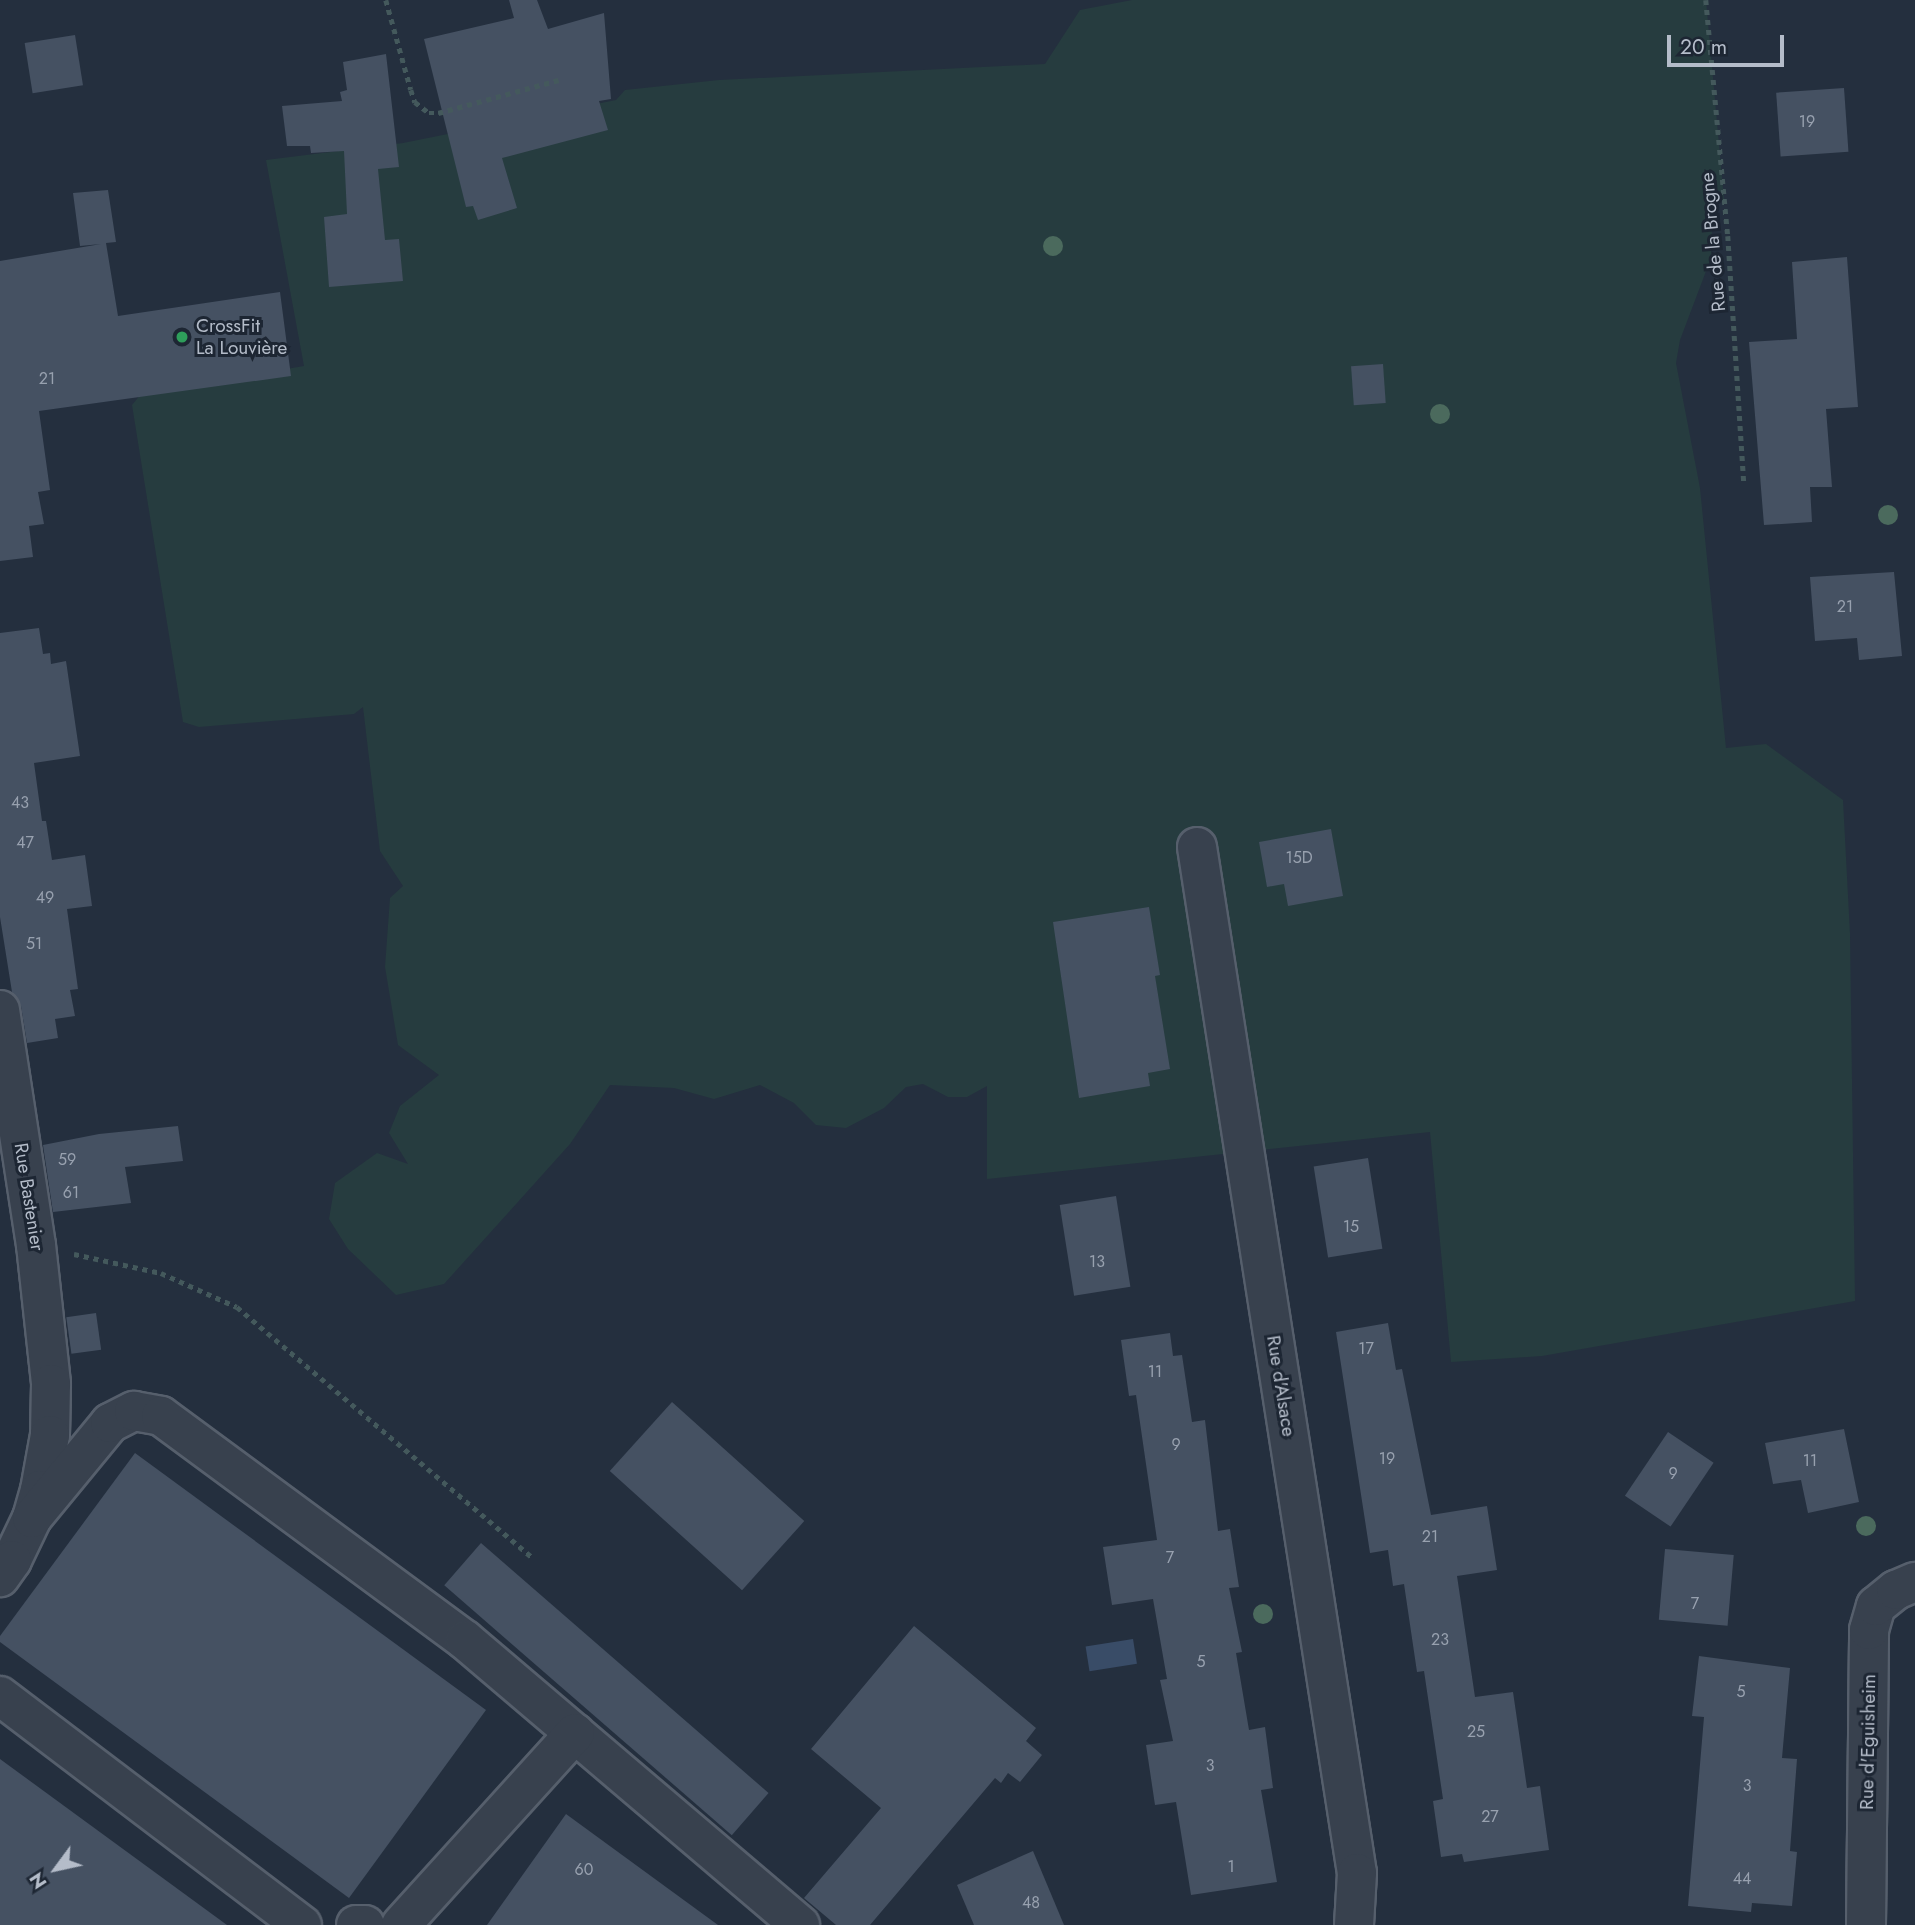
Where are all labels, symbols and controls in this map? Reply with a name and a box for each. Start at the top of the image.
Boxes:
scale bar [1670,21,1787,65]
text: 20 m [1680,32,1727,62]
house number: 19 [1799,112,1815,132]
street label: Rue de la Brogne [1696,172,1730,312]
place label: CrossFit La Louvière [196,315,287,359]
marker: CrossFit La Louvière [174,329,190,345]
house number: 21 [39,369,55,389]
house number: 21 [1837,597,1853,617]
house number: 43 [11,793,29,813]
house number: 47 [16,833,34,853]
house number: 15D [1285,848,1313,868]
house number: 49 [36,888,54,908]
house number: 51 [26,934,42,954]
street label: Rue Bastenier [9,1141,49,1253]
house number: 59 [58,1150,76,1170]
house number: 61 [63,1183,79,1203]
house number: 15 [1343,1217,1359,1237]
house number: 13 [1089,1252,1105,1272]
street label: Rue d'Alsace [1262,1334,1300,1438]
house number: 17 [1358,1339,1374,1359]
house number: 11 [1148,1362,1162,1382]
house number: 9 [1171,1435,1181,1455]
house number: 19 [1379,1449,1395,1469]
house number: 11 [1803,1451,1817,1471]
house number: 9 [1668,1464,1678,1484]
house number: 21 [1422,1527,1438,1547]
house number: 7 [1166,1548,1174,1568]
house number: 7 [1691,1594,1699,1614]
house number: 23 [1431,1630,1449,1650]
house number: 5 [1196,1652,1206,1672]
street label: Rue d'Eguisheim [1855,1674,1881,1810]
house number: 5 [1736,1682,1746,1702]
house number: 25 [1467,1722,1485,1742]
house number: 3 [1206,1756,1214,1776]
house number: 3 [1743,1776,1751,1796]
house number: 27 [1481,1807,1499,1827]
north arrow [21,1834,91,1904]
house number: 1 [1227,1857,1235,1877]
house number: 60 [575,1860,593,1880]
text: N [23,1867,53,1894]
house number: 44 [1733,1869,1751,1889]
house number: 48 [1022,1893,1040,1913]

